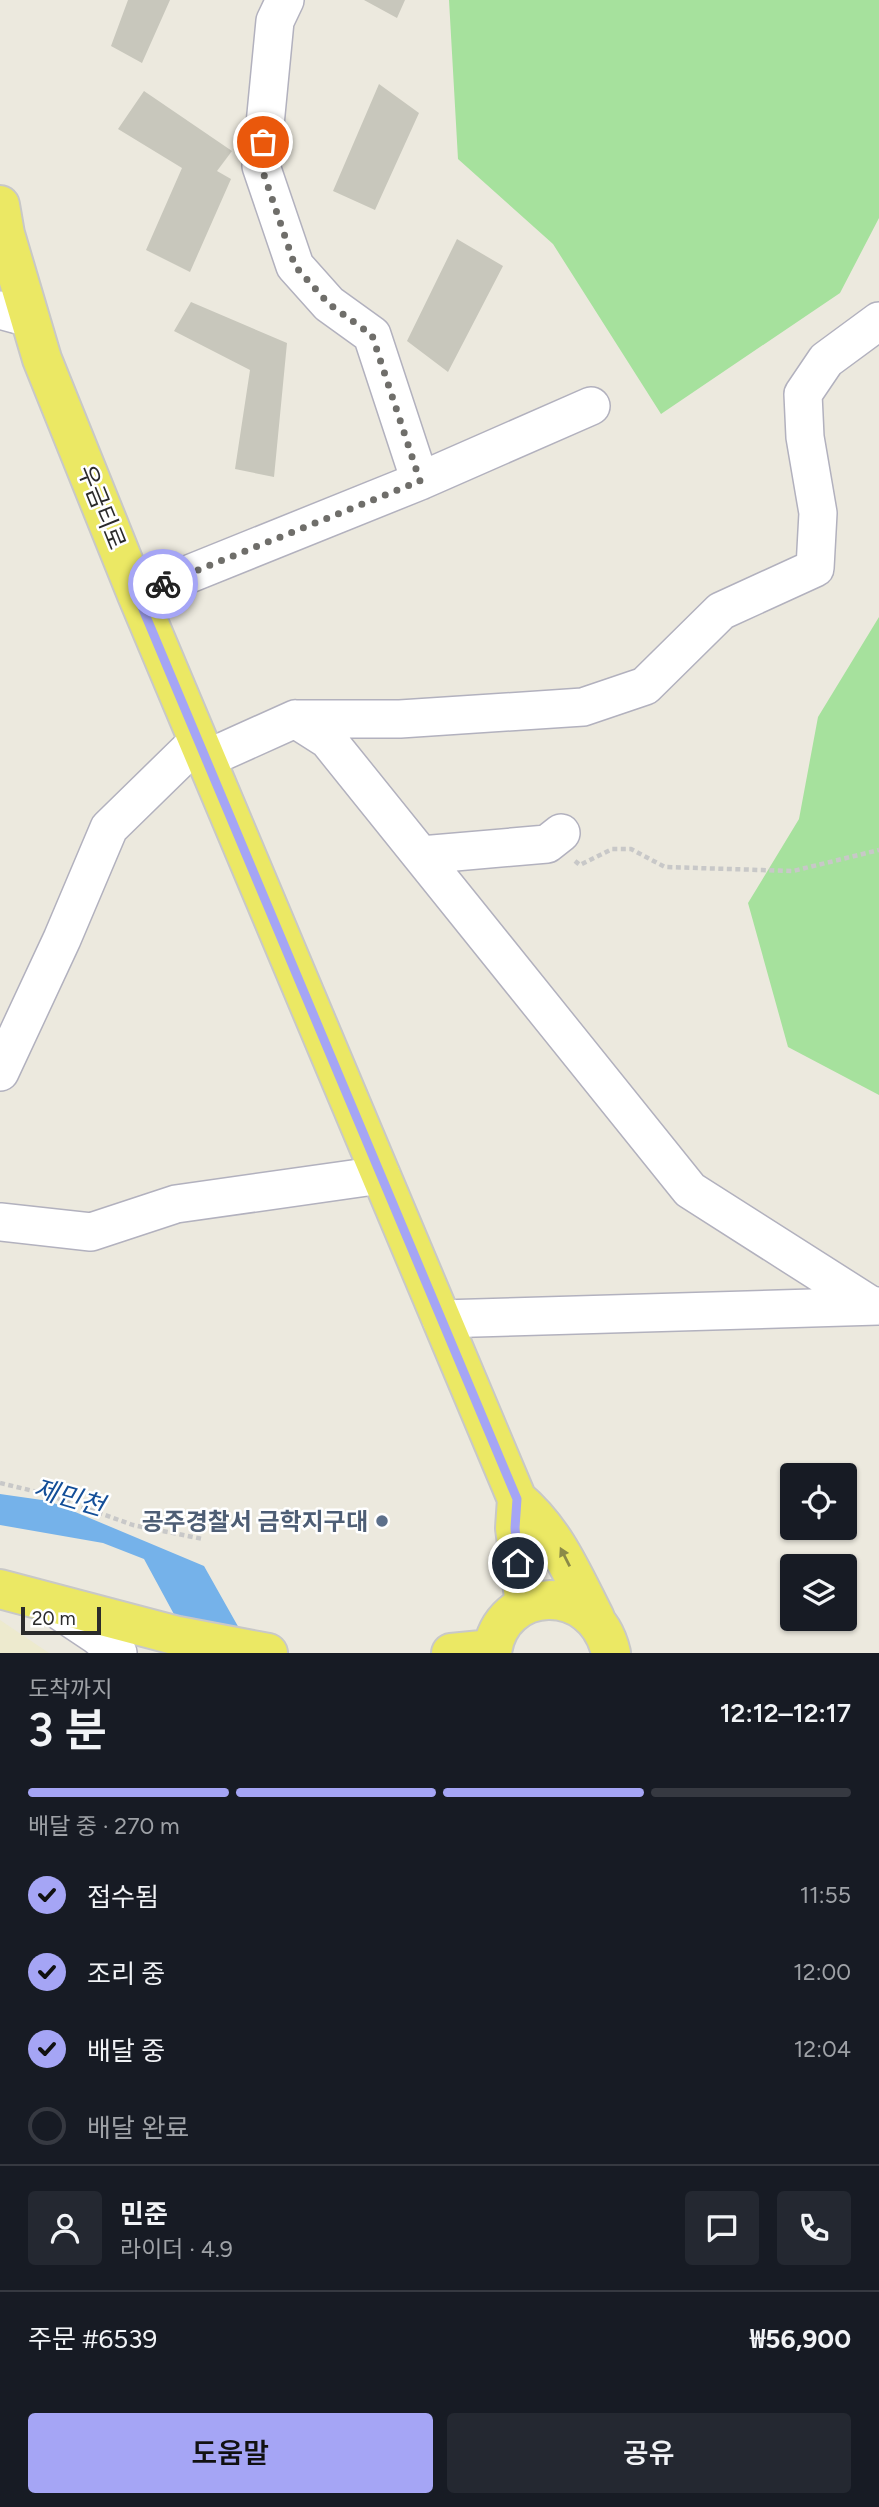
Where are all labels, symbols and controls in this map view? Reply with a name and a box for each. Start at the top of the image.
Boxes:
pin [233,112,293,172]
icon: bag [244,123,282,161]
street label: 우금티로 [72,461,132,553]
courier [128,549,198,619]
icon: bike [144,565,182,603]
map controls [780,1463,857,1631]
button: locate [780,1463,857,1540]
water label: 제민천 [30,1472,111,1523]
place label: 공주경찰서 금학지구대 [141,1507,368,1536]
marker: 공주경찰서 금학지구대 [374,1513,390,1529]
pin [488,1533,548,1593]
icon: home [499,1544,537,1582]
one-way arrow [559,1547,570,1567]
button: layers [780,1554,857,1631]
scale bar [21,1604,102,1636]
text: 20 m [32,1607,76,1630]
text: 도착까지 [28,1675,113,1703]
text: 12:12–12:17 [720,1697,851,1729]
text: 3 분 [28,1702,107,1758]
text: 배달 중 · 270 m [28,1812,180,1840]
icon: check [28,1876,66,1914]
text: 접수됨 [87,1881,159,1913]
text: 11:55 [800,1881,851,1909]
icon: check [28,1953,66,1991]
text: 조리 중 [87,1958,165,1990]
text: 12:00 [793,1958,851,1986]
icon: check [28,2030,66,2068]
text: 배달 중 [87,2035,165,2067]
text: 12:04 [794,2035,851,2063]
text: 배달 완료 [87,2112,189,2144]
button: person [28,2191,102,2265]
button: chat [685,2191,759,2265]
button: phone [777,2191,851,2265]
text: 민준 [120,2198,168,2230]
text: 라이더 · 4.9 [120,2235,233,2263]
text: 주문 #6539 [28,2323,157,2355]
text: ₩56,900 [750,2323,851,2355]
button: 도움말 [28,2413,433,2493]
button: 공유 [447,2413,851,2493]

